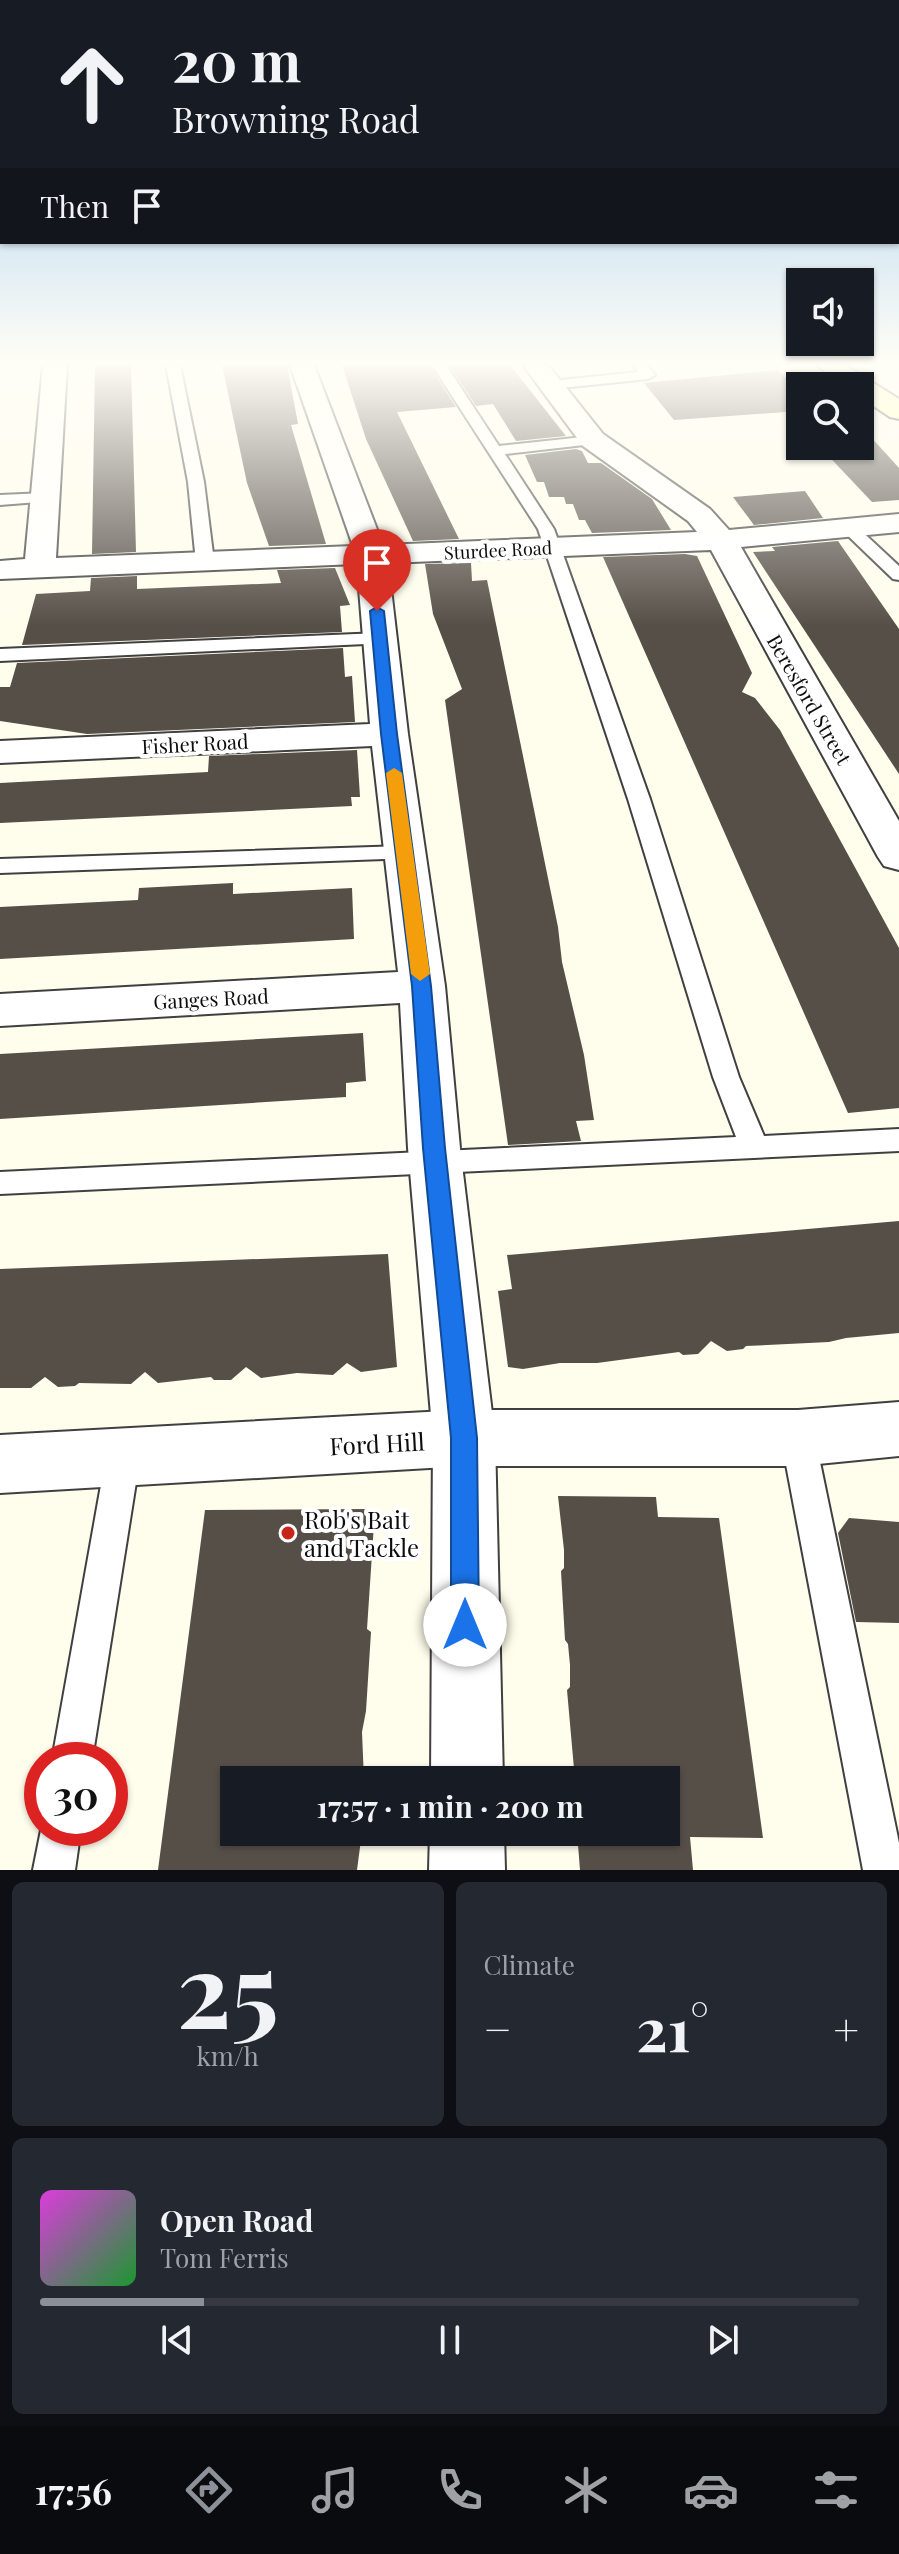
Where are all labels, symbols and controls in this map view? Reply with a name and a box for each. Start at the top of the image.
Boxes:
text: 20 m [172,22,301,97]
icon: ahead [40,32,144,136]
text: Browning Road [172,94,420,142]
icon: arrive [125,184,169,228]
text: Then [40,186,109,226]
map controls [786,268,874,460]
button: sound [786,268,874,356]
button: search [786,372,874,460]
pin [343,529,411,611]
street label: Sturdee Road [443,535,553,565]
icon: arrive [355,541,399,585]
street label: Beresford Street [762,629,859,770]
street label: Fisher Road [141,727,250,759]
street label: Ganges Road [153,981,270,1015]
street label: Ford Hill [329,1425,426,1461]
place label: Rob's Bait and Tackle [304,1503,419,1563]
marker: Rob's Bait and Tackle [279,1524,297,1542]
position arrow [423,1583,507,1667]
speed limit sign: 30 [24,1742,128,1846]
text: 17:57 · 1 min · 200 m [316,1786,584,1826]
text: 25 [177,1916,279,2055]
text: Climate [484,1947,575,1982]
text: 21° [636,1987,709,2067]
text: − [484,1998,512,2057]
text: + [833,1998,859,2057]
text: km/h [197,2038,259,2073]
text: Open Road [160,2200,313,2240]
text: Tom Ferris [160,2240,289,2275]
icon: previous [155,2318,199,2362]
icon: pause [428,2318,472,2362]
icon: next [701,2318,745,2362]
icon: directions [181,2462,237,2518]
icon: music [307,2462,363,2518]
icon: phone [432,2462,488,2518]
icon: climate [558,2462,614,2518]
icon: car [683,2462,739,2518]
icon: filters [808,2462,864,2518]
text: 17:56 [35,2466,112,2514]

